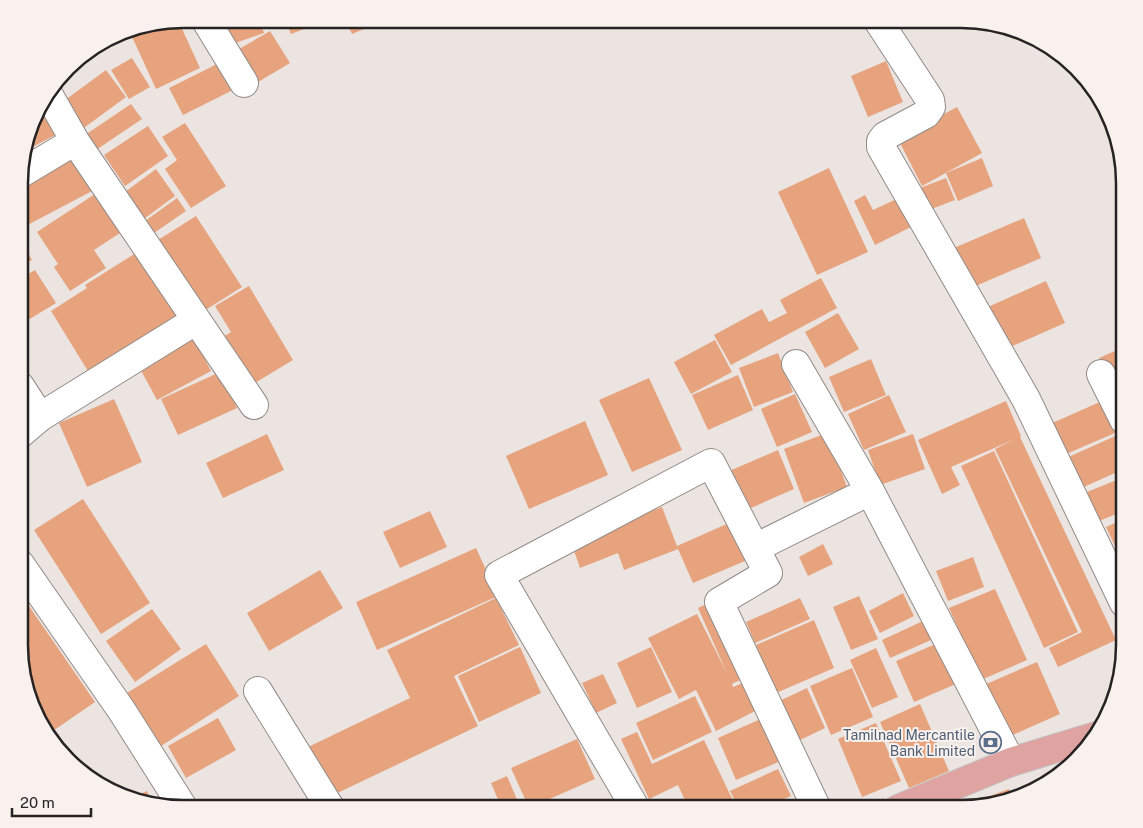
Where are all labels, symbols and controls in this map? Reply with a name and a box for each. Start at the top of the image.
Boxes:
place label: Tamilnad Mercantile Bank Limited [843,727,975,759]
bank icon: Tamilnad Mercantile Bank Limited [979,731,1003,755]
scale bar [12,786,91,818]
text: 20 m [20,794,55,811]

